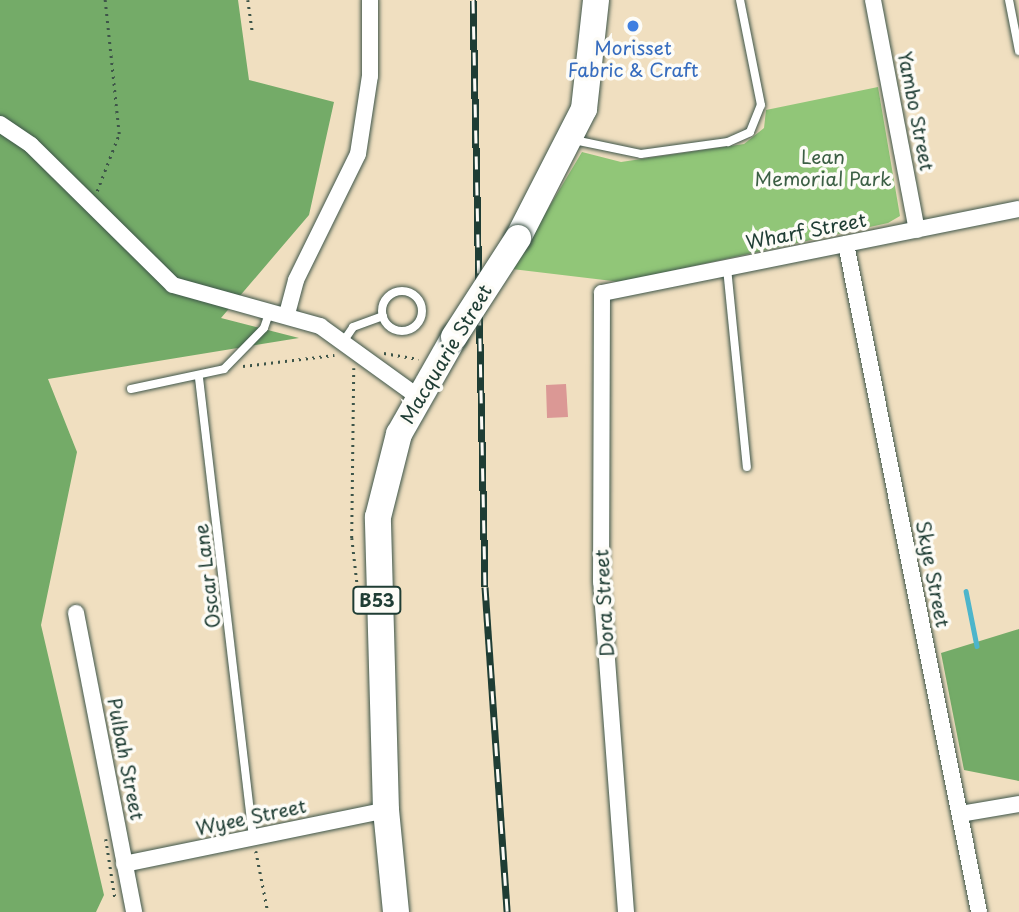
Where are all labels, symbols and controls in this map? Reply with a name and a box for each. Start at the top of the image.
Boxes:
marker: Morisset Fabric & Craft [625,18,641,34]
place label: Morisset Fabric & Craft [567,37,699,81]
street label: Yambo Street [893,48,939,174]
park label: Lean Memorial Park [755,146,891,190]
street label: Wharf Street [744,208,868,254]
street label: Macquarie Street [395,280,497,428]
street label: Skye Street [911,519,955,629]
street label: Oscar Lane [189,523,225,629]
street label: Dora Street [590,548,618,658]
road number: B53 [351,586,403,614]
street label: Pulbah Street [103,696,149,822]
street label: Wyee Street [193,794,309,840]

